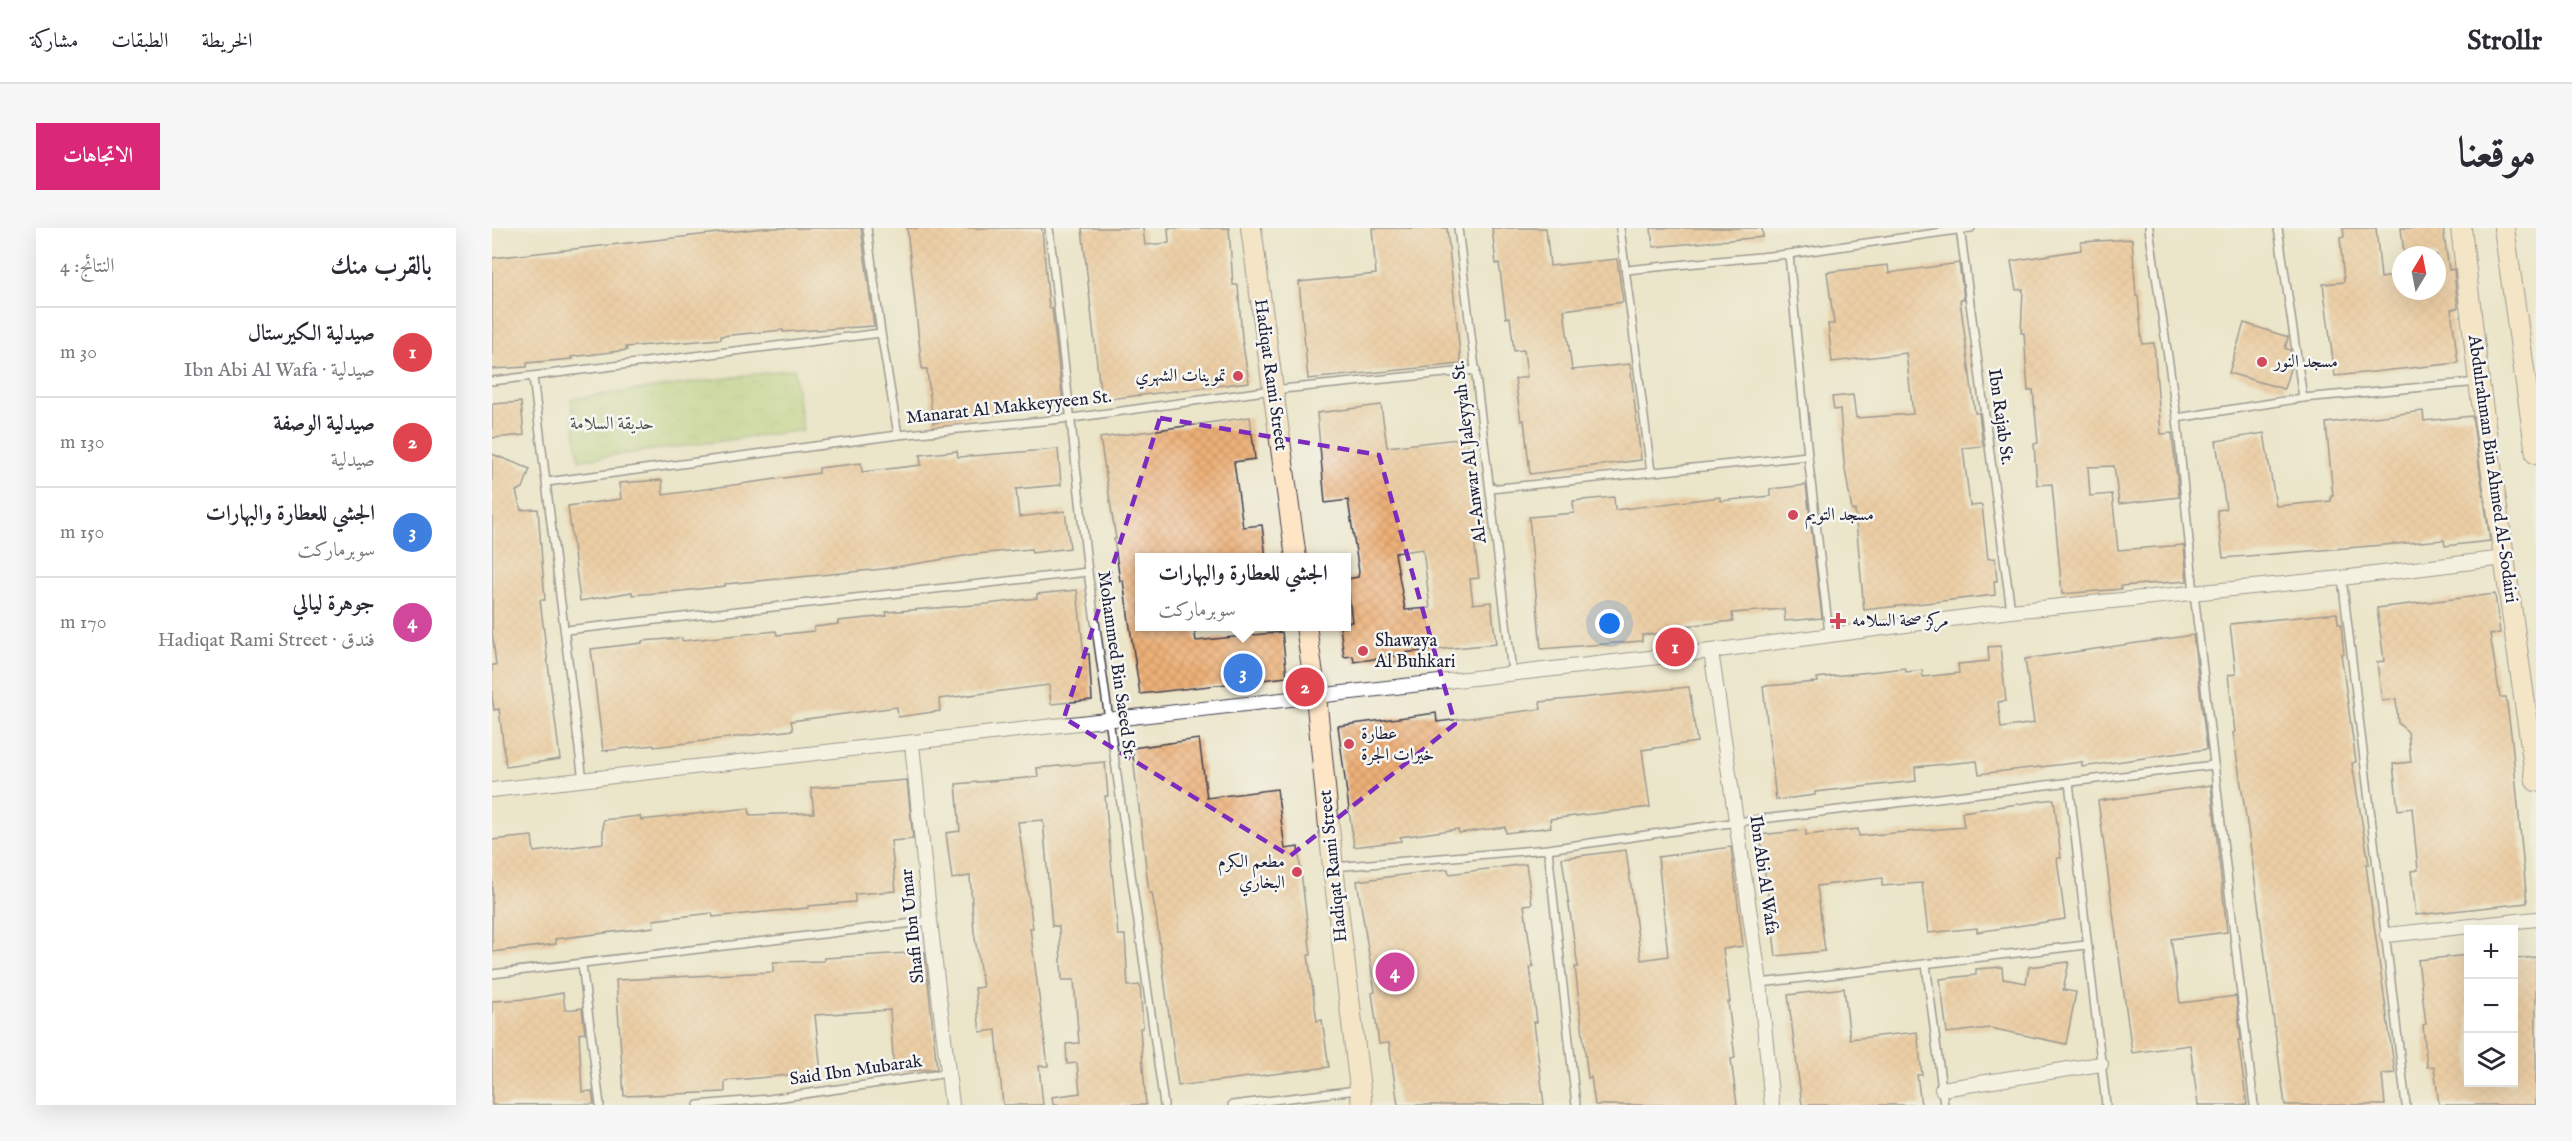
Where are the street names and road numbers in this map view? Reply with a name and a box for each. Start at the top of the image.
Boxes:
street label: Hadiqat Rami Street [1248,298,1292,452]
street label: Abdulrahman Bin Ahmed Al-Sodairi [2462,332,2522,605]
street label: Al-Anwar Al Jaleyyah St. [1447,359,1493,546]
street label: Ibn Rajab St. [1982,367,2018,467]
street label: Manarat Al Makkeyyeen St. [905,386,1113,430]
street label: Mohammed Bin Saeed St. [1091,569,1141,761]
street label: Hadiqat Rami Street [1315,789,1353,943]
street label: Ibn Abi Al Wafa [1743,814,1783,936]
street label: Shafi Ibn Umar [896,867,930,984]
street label: Said Ibn Mubarak [788,1050,924,1092]

